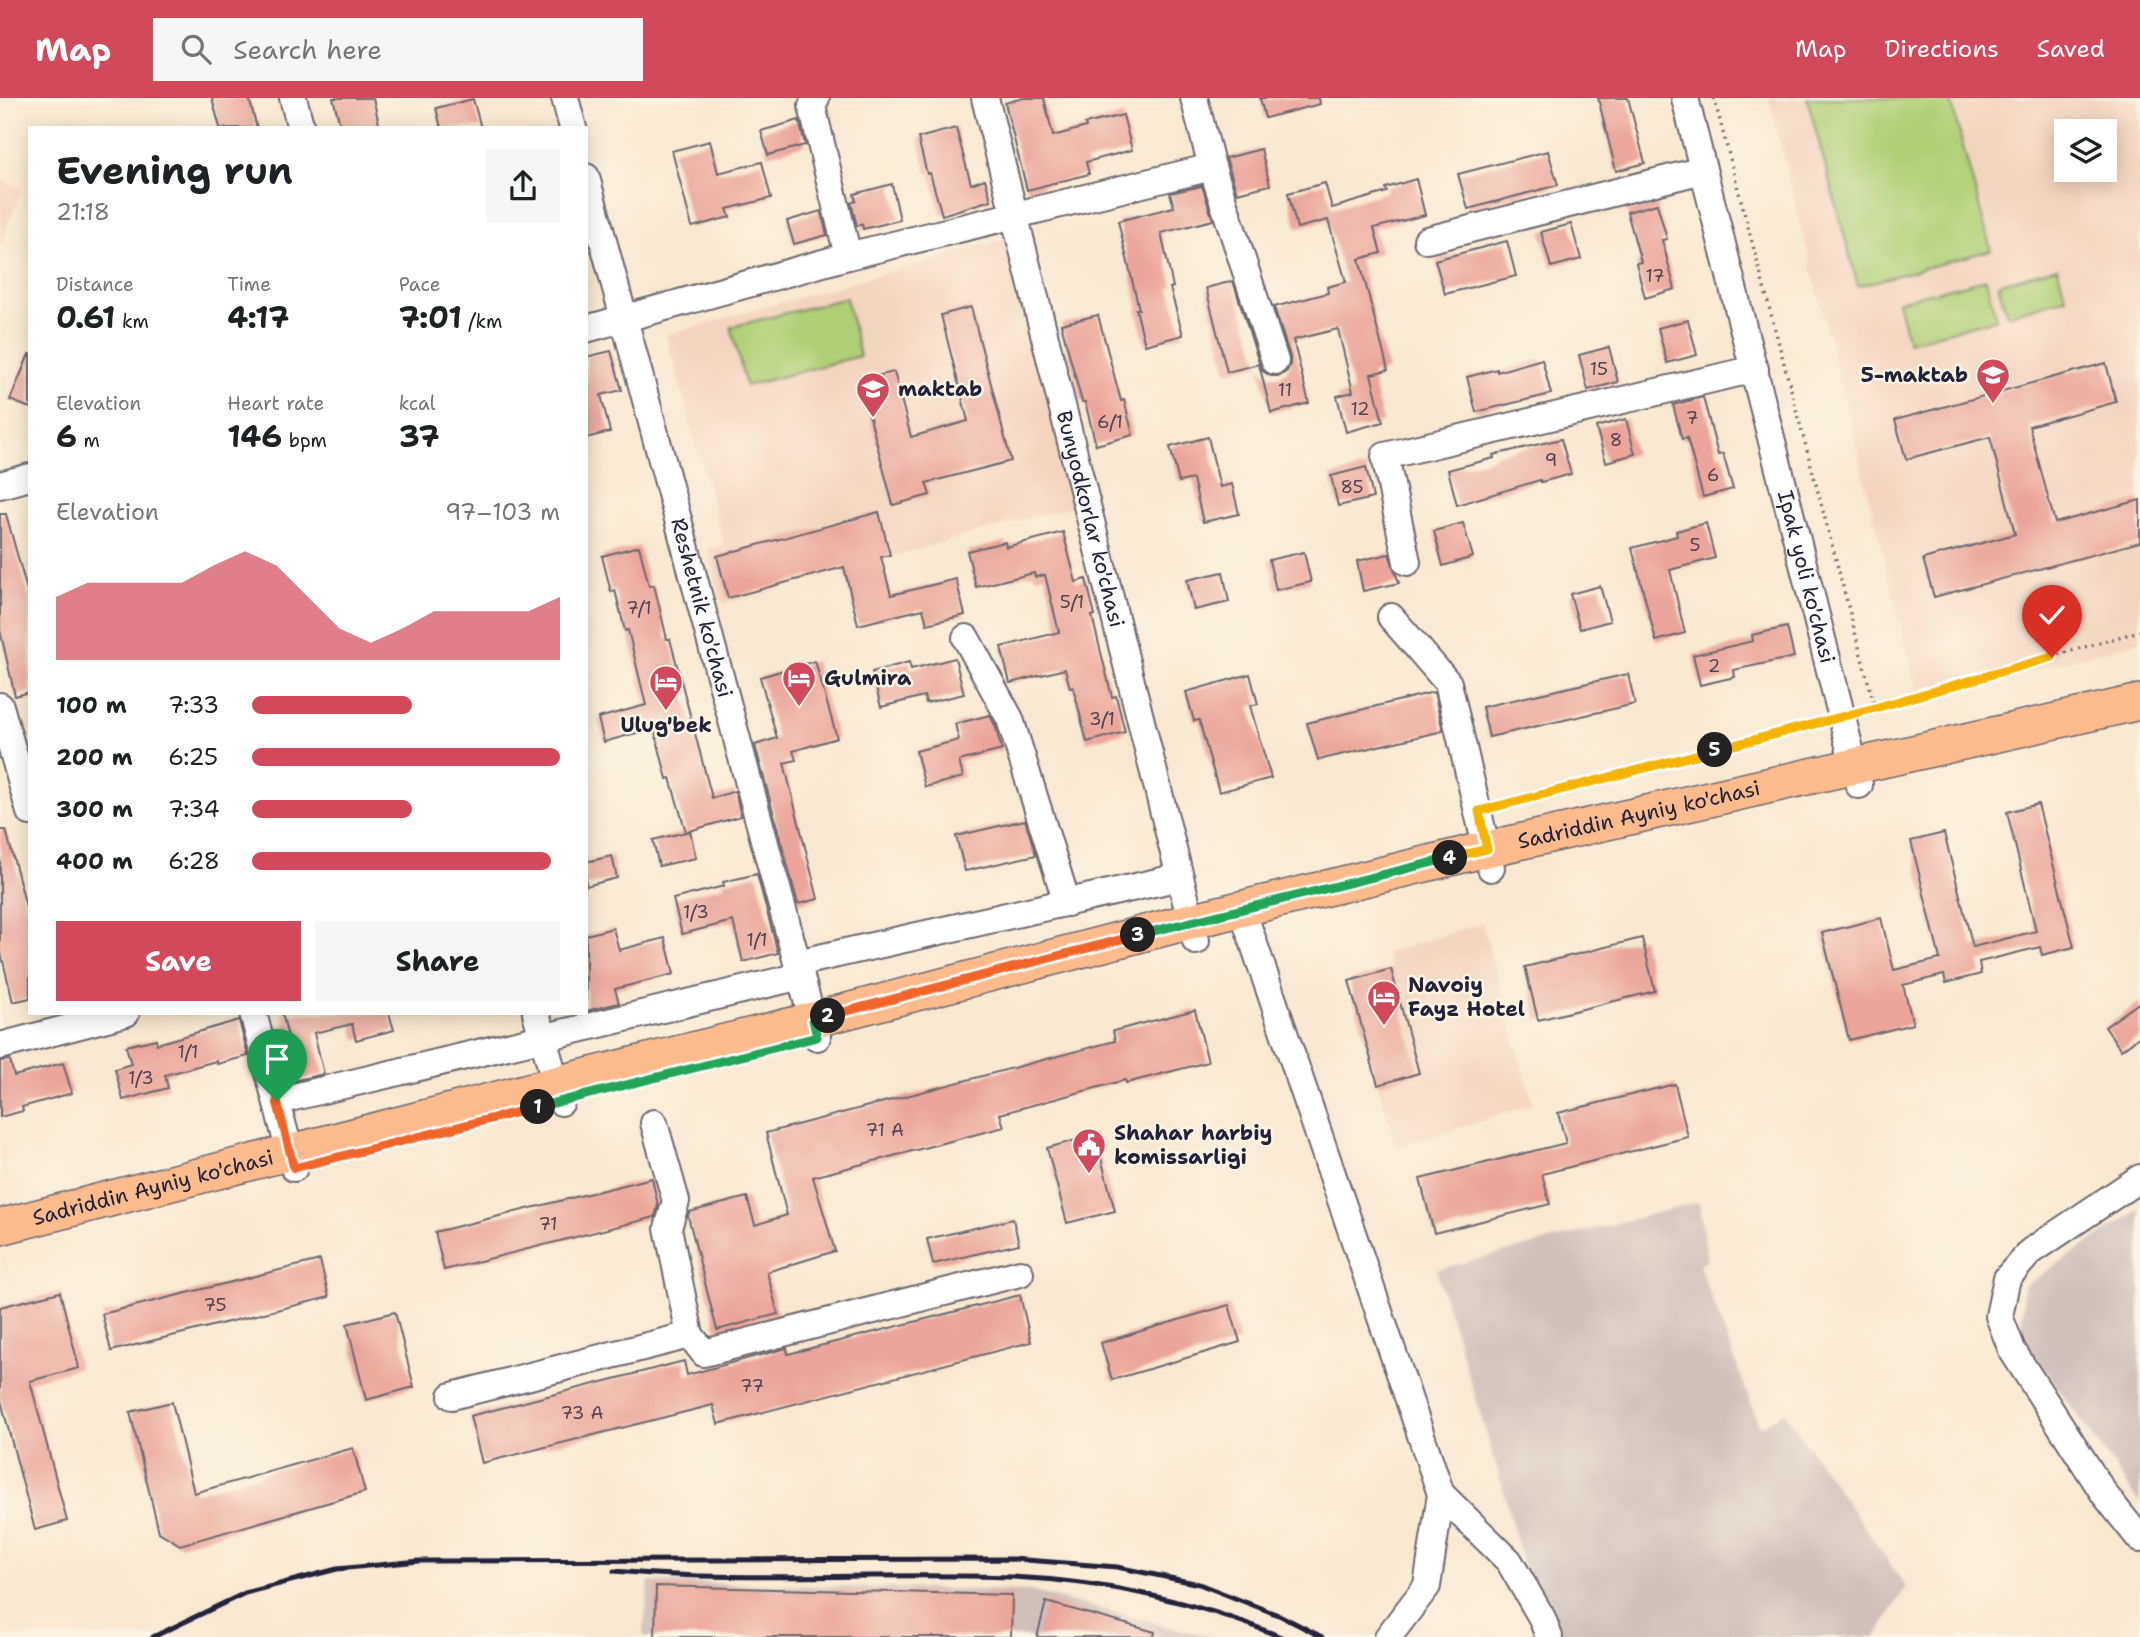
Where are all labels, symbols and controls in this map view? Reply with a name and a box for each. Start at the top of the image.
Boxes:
search box [153,18,643,81]
text: Map [35,27,111,72]
icon: search [177,30,215,68]
text: Search here [233,32,382,67]
text: Map [1795,33,1846,65]
text: Directions [1884,33,1999,65]
text: Saved [2037,33,2105,65]
map controls [2054,119,2117,182]
button: layers [2054,119,2117,182]
text: Evening run [56,145,293,196]
button: share [486,149,560,223]
text: 21:18 [56,197,110,227]
house number: 17 [1645,264,1665,288]
text: Distance [56,272,134,297]
text: Time [227,272,271,297]
text: Pace [399,272,440,297]
text: 0.61 [56,297,115,338]
text: 4:17 [227,297,289,338]
text: 7:01 [399,297,462,338]
text: km [115,309,149,334]
text: /km [462,309,502,334]
school or university icon: 5-maktab [1974,356,2012,405]
house number: 15 [1590,357,1608,381]
place label: 5-maktab [1861,361,1968,389]
school or university icon: maktab [854,370,892,419]
place label: maktab [898,375,982,403]
house number: 11 [1278,378,1292,402]
text: Elevation [56,391,141,416]
text: Heart rate [227,391,324,416]
text: kcal [399,391,436,416]
house number: 12 [1350,397,1370,421]
house number: 7 [1686,406,1698,430]
street label: Bunyodkorlar ko'chasi [1050,408,1131,630]
house number: 6/1 [1097,410,1123,434]
text: 6 [56,416,77,457]
text: 146 [227,416,282,457]
text: 37 [399,416,439,457]
text: m [77,428,100,453]
text: bpm [282,428,327,453]
house number: 8 [1610,428,1622,452]
house number: 9 [1545,448,1557,472]
house number: 6 [1707,463,1719,487]
house number: 85 [1340,475,1364,499]
street label: Ipak yoli ko'chasi [1771,487,1842,666]
text: Elevation [56,497,159,527]
text: 97–103 m [445,497,560,527]
street label: Reshetnik ko'chasi [664,515,739,701]
house number: 5 [1689,533,1701,557]
pin [2022,585,2082,657]
house number: 5/1 [1060,590,1084,614]
house number: 7/1 [626,596,652,620]
icon: check [2033,596,2071,634]
house number: 2 [1708,654,1720,678]
hotel icon: Gulmira [780,659,818,708]
hotel icon: Ulug'bek [647,663,685,712]
place label: Gulmira [824,664,912,692]
text: 100 m [56,690,127,720]
text: 7:33 [168,690,219,720]
house number: 3/1 [1089,707,1115,731]
place label: Ulug'bek [620,711,712,739]
pin: 5 [1698,732,1732,768]
text: 5 [1709,737,1720,762]
text: 200 m [56,742,133,772]
text: 6:25 [168,742,218,772]
street label: Sadriddin Ayniy ko'chasi [1515,774,1763,856]
text: 300 m [56,794,133,824]
text: 7:34 [168,794,220,824]
pin: 4 [1432,840,1468,876]
text: 4 [1443,845,1456,870]
text: 400 m [56,846,133,876]
text: 6:28 [168,846,220,876]
house number: 1/3 [683,900,709,924]
pin: 3 [1120,918,1156,952]
button: Save [56,921,301,1001]
button: Share [315,921,560,1001]
text: 3 [1131,922,1144,947]
house number: 1/1 [747,928,767,952]
place label: Navoiy Fayz Hotel [1408,971,1525,1023]
hotel icon: Navoiy Fayz Hotel [1365,978,1403,1027]
pin: 2 [810,998,846,1034]
text: 2 [821,1003,834,1028]
pin [247,1029,307,1101]
house number: 1/1 [178,1040,198,1064]
icon: arrive [258,1040,296,1078]
house number: 1/3 [128,1066,154,1090]
pin: 1 [520,1090,556,1124]
text: 1 [533,1094,542,1119]
house number: 71 А [866,1118,904,1142]
place label: Shahar harbiy komissarligi [1114,1119,1272,1171]
public building icon: Shahar harbiy komissarligi [1070,1126,1108,1175]
street label: Sadriddin Ayniy ko'chasi [30,1143,277,1232]
house number: 71 [538,1212,558,1236]
house number: 75 [204,1293,226,1317]
house number: 77 [740,1374,764,1398]
house number: 73 А [560,1401,604,1425]

